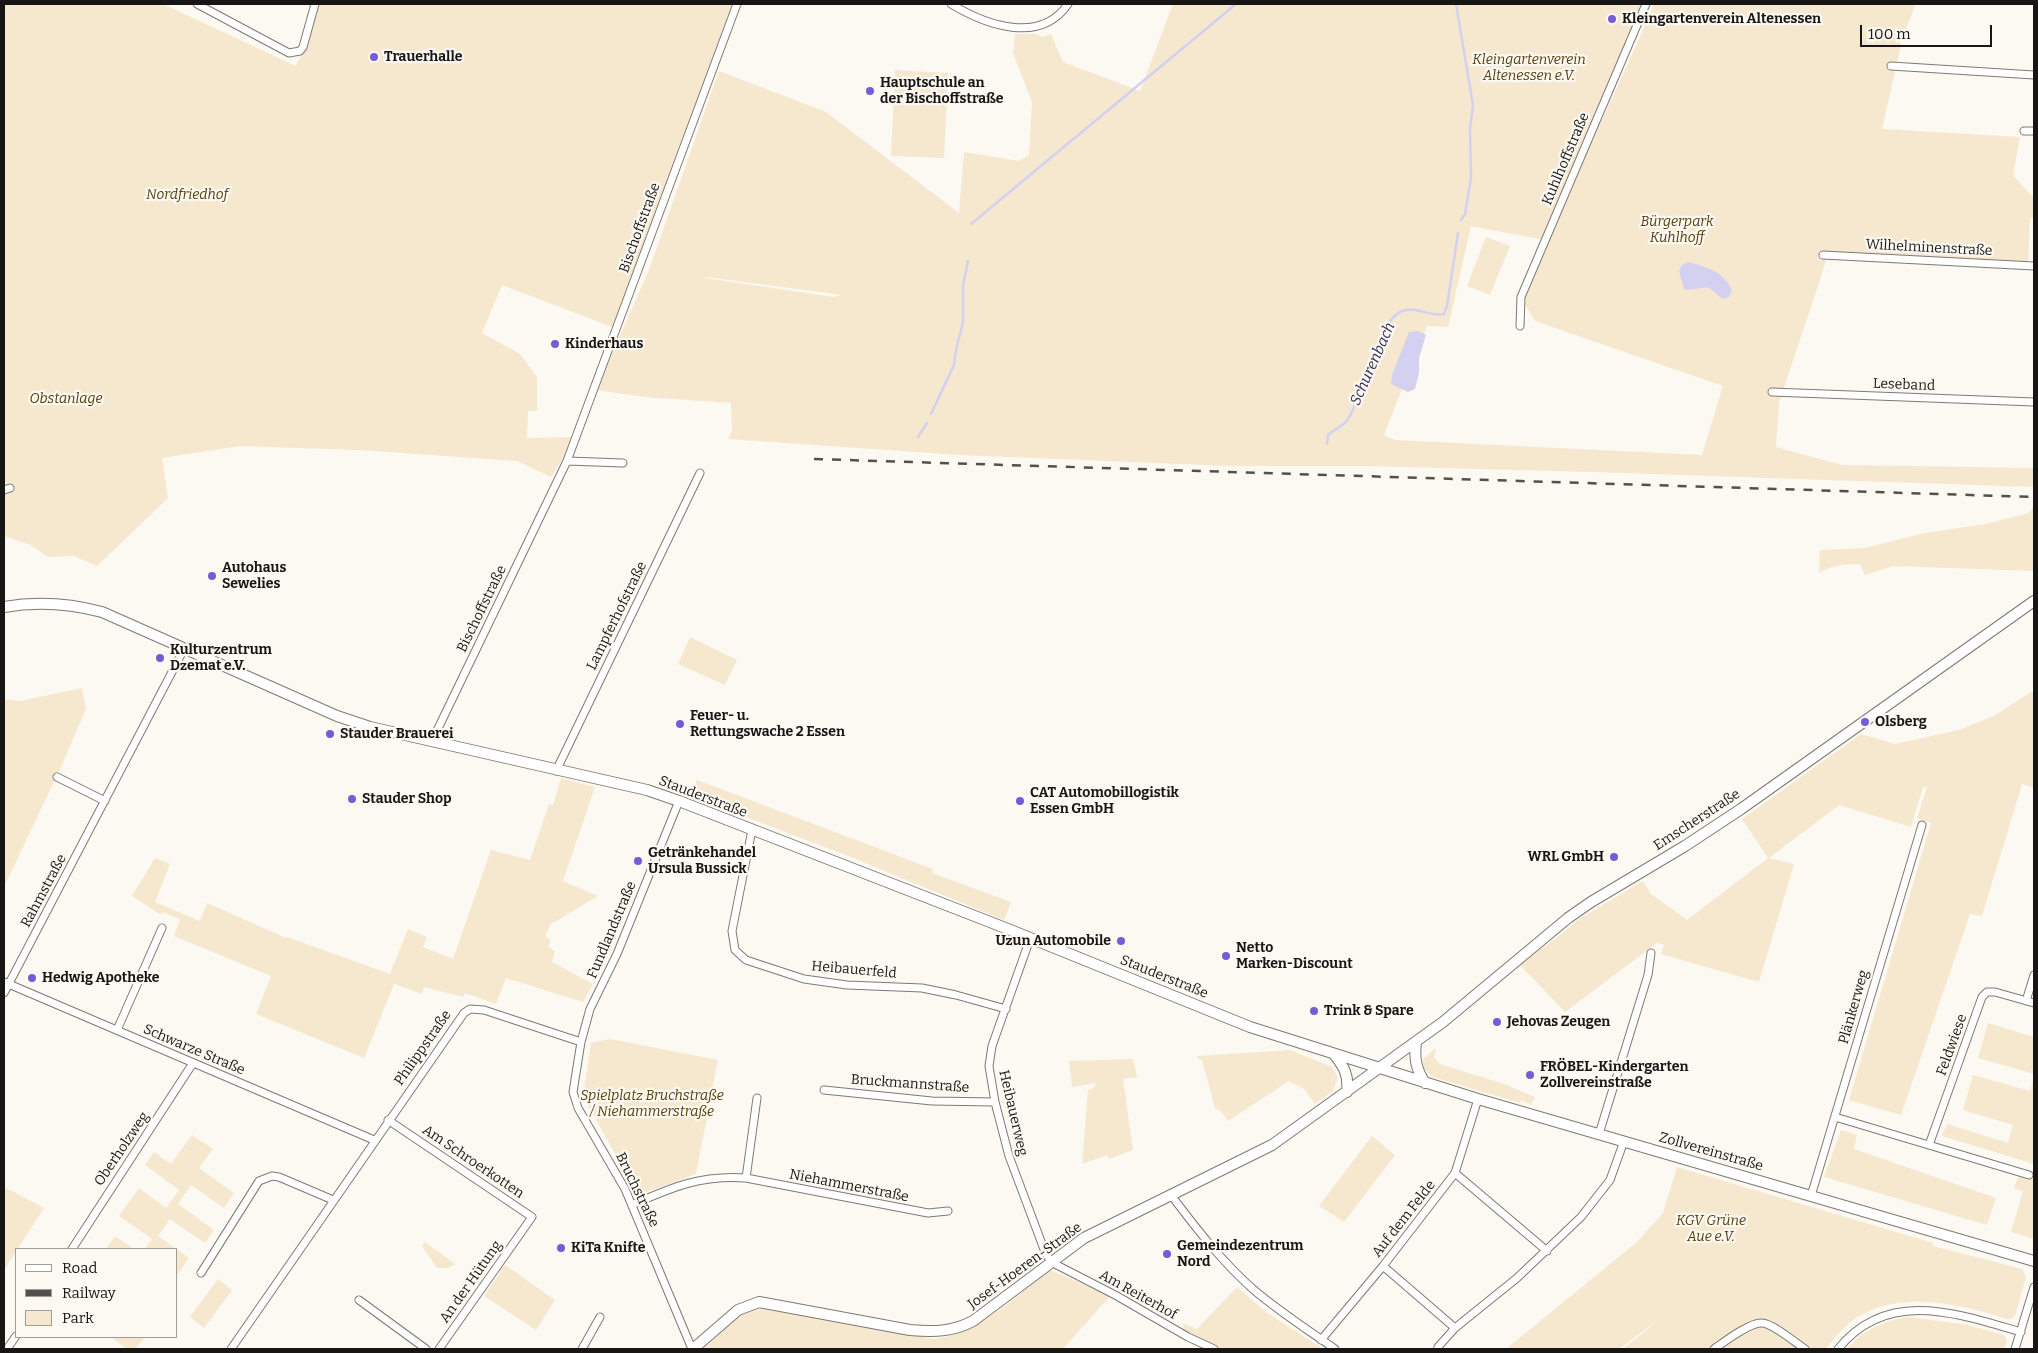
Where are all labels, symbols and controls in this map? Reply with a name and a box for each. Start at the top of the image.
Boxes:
place label: Kleingartenverein Altenessen [1622,11,1821,27]
marker: Kleingartenverein Altenessen [1606,13,1618,25]
scale bar [1863,15,1996,47]
text: 100 m [1868,25,1911,43]
place label: Trauerhalle [384,49,462,65]
marker: Trauerhalle [368,51,380,63]
park label: Kleingartenverein Altenessen e.V. [1472,52,1586,84]
place label: Hauptschule an der Bischoffstraße [880,75,1003,108]
marker: Hauptschule an der Bischoffstraße [864,85,876,97]
street label: Kuhlhoffstraße [1539,110,1593,208]
street label: Bischoffstraße [616,181,664,275]
park label: Nordfriedhof [146,187,228,203]
park label: Bürgerpark Kuhlhoff [1641,214,1713,246]
street label: Wilhelminenstraße [1865,236,1993,260]
water label: Schurenbach [1347,320,1399,408]
place label: Kinderhaus [565,336,643,352]
marker: Kinderhaus [549,338,561,350]
street label: Leseband [1872,376,1936,394]
park label: Obstanlage [29,391,103,407]
street label: Lampferhofstraße [583,559,651,673]
place label: Autohaus Sewelies [222,560,286,592]
street label: Bischoffstraße [454,563,510,655]
marker: Autohaus Sewelies [206,570,218,582]
place label: Kulturzentrum Dzemat e.V. [170,642,272,674]
marker: Kulturzentrum Dzemat e.V. [154,652,166,664]
place label: Feuer- u. Rettungswache 2 Essen [690,708,845,740]
place label: Olsberg [1875,714,1927,730]
marker: Olsberg [1859,716,1871,728]
marker: Feuer- u. Rettungswache 2 Essen [674,718,686,730]
place label: Stauder Brauerei [340,726,454,742]
marker: Stauder Brauerei [324,728,336,740]
street label: Stauderstraße [656,772,750,822]
place label: CAT Automobillogistik Essen GmbH [1030,785,1179,818]
street label: Emscherstraße [1651,786,1743,854]
place label: Stauder Shop [362,791,452,807]
marker: Stauder Shop [346,793,358,805]
marker: CAT Automobillogistik Essen GmbH [1014,795,1026,807]
place label: Getränkehandel Ursula Bussick [648,845,756,878]
place label: WRL GmbH [1528,849,1604,865]
marker: WRL GmbH [1608,851,1620,863]
street label: Rahmstraße [18,852,70,930]
marker: Getränkehandel Ursula Bussick [632,855,644,867]
street label: Fundlandstraße [584,879,640,981]
place label: Uzun Automobile [995,933,1111,949]
marker: Uzun Automobile [1115,935,1127,947]
place label: Netto Marken-Discount [1236,940,1353,972]
marker: Netto Marken-Discount [1220,950,1232,962]
street label: Stauderstraße [1118,952,1210,1002]
street label: Heibauerfeld [811,958,897,982]
street label: Plänkerweg [1835,968,1873,1046]
place label: Hedwig Apotheke [42,970,159,986]
marker: Hedwig Apotheke [26,972,38,984]
place label: Trink & Spare [1324,1003,1414,1019]
marker: Trink & Spare [1308,1005,1320,1017]
street label: Philippstraße [391,1007,455,1089]
street label: Feldwiese [1933,1012,1971,1078]
place label: Jehovas Zeugen [1507,1014,1610,1030]
marker: Jehovas Zeugen [1491,1016,1503,1028]
street label: Schwarze Straße [141,1021,247,1079]
place label: FRÖBEL-Kindergarten Zollvereinstraße [1540,1059,1688,1092]
street label: Heibauerweg [995,1068,1031,1158]
marker: FRÖBEL-Kindergarten Zollvereinstraße [1524,1069,1536,1081]
street label: Bruckmannstraße [850,1071,970,1097]
park label: Spielplatz Bruchstraße / Niehammerstraße [580,1088,724,1120]
street label: Oberholzweg [91,1109,153,1189]
street label: Am Schroerkotten [419,1122,527,1202]
street label: Zollvereinstraße [1657,1129,1765,1175]
street label: Bruchstraße [612,1150,662,1230]
street label: Niehammerstraße [788,1166,910,1206]
street label: Auf dem Felde [1369,1177,1439,1261]
park label: KGV Grüne Aue e.V. [1676,1213,1746,1246]
street label: Josef-Hoeren-Straße [965,1219,1085,1313]
street label: An der Hütung [436,1238,506,1326]
place label: Gemeindezentrum Nord [1177,1238,1303,1270]
place label: KiTa Knifte [571,1240,646,1256]
marker: KiTa Knifte [555,1242,567,1254]
legend [15,1248,178,1338]
marker: Gemeindezentrum Nord [1161,1248,1173,1260]
text: Road [62,1259,97,1277]
street label: Am Reiterhof [1096,1267,1180,1323]
text: Railway [62,1284,116,1302]
text: Park [62,1309,94,1327]

